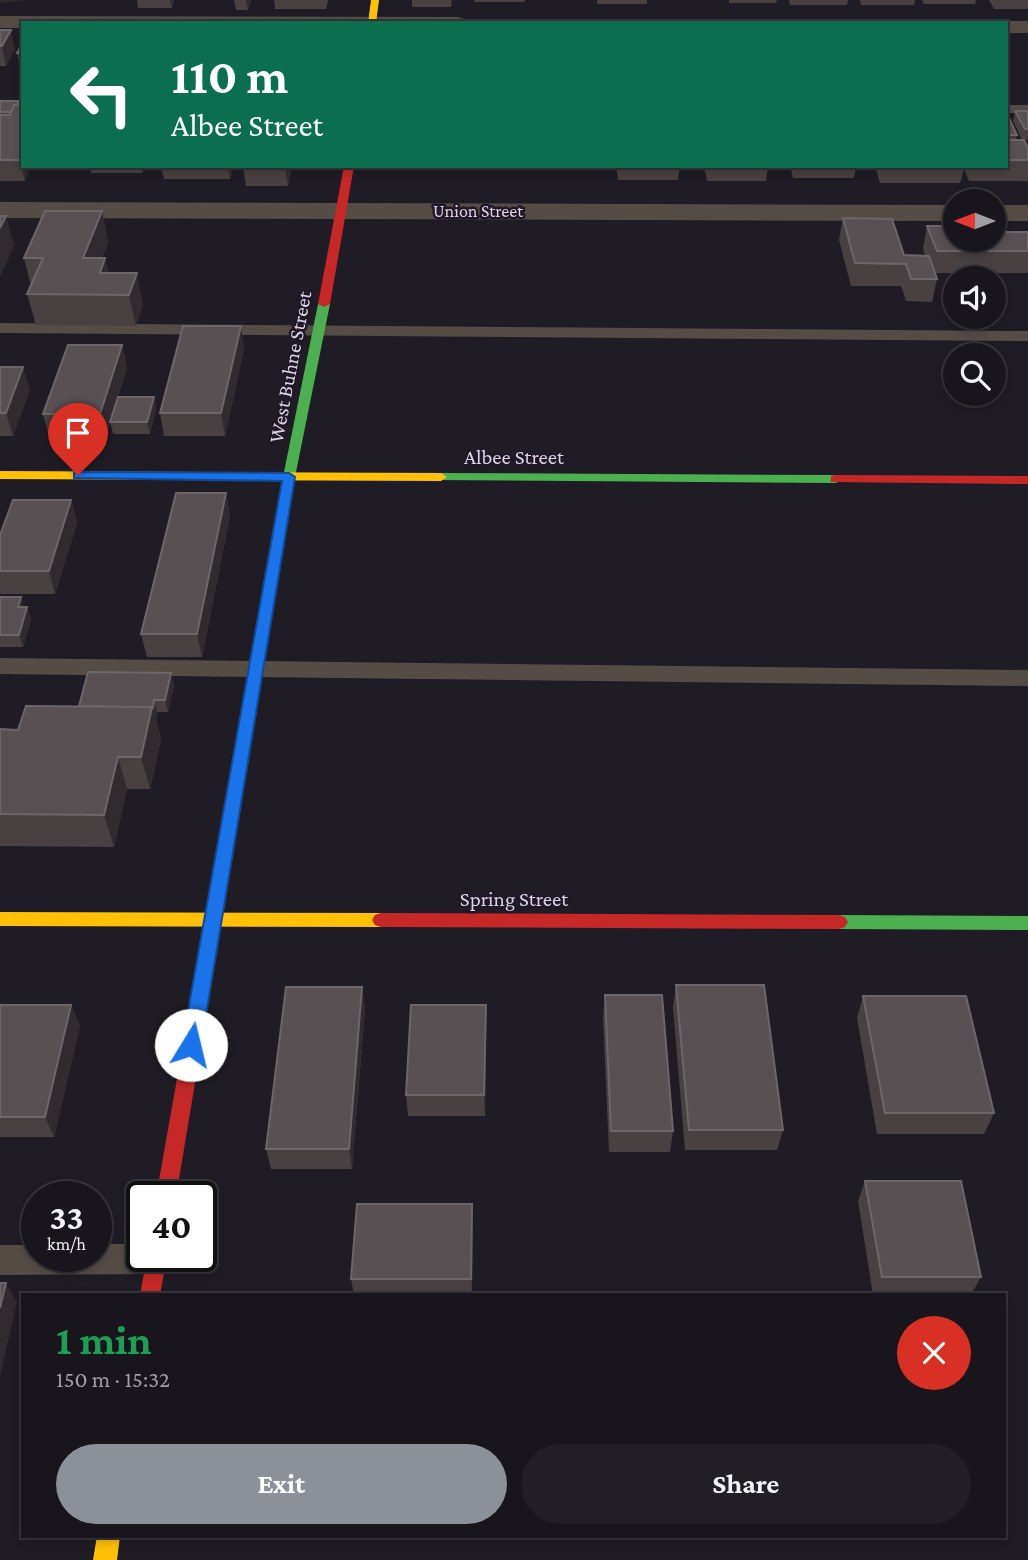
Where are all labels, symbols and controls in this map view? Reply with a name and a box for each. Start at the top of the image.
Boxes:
icon: left [56,49,147,140]
text: 110 m [171,49,288,104]
text: Albee Street [171,107,323,143]
north arrow [943,189,1006,252]
map controls [943,189,1006,406]
street label: Union Street [433,201,524,221]
button: sound [943,266,1006,329]
street label: West Buhne Street [263,288,317,445]
button: search [943,343,1006,406]
pin [48,403,108,475]
icon: arrive [59,414,97,452]
street label: Albee Street [464,445,565,469]
street label: Spring Street [460,887,569,911]
position arrow [154,1008,228,1082]
speed limit sign: 40 [126,1181,217,1272]
text: 33 [49,1198,84,1237]
text: km/h [47,1234,86,1254]
text: 1 min [56,1316,152,1363]
button: close [897,1316,971,1390]
text: 150 m · 15:32 [56,1366,170,1392]
button: Exit [56,1444,507,1524]
button: Share [521,1444,971,1524]

